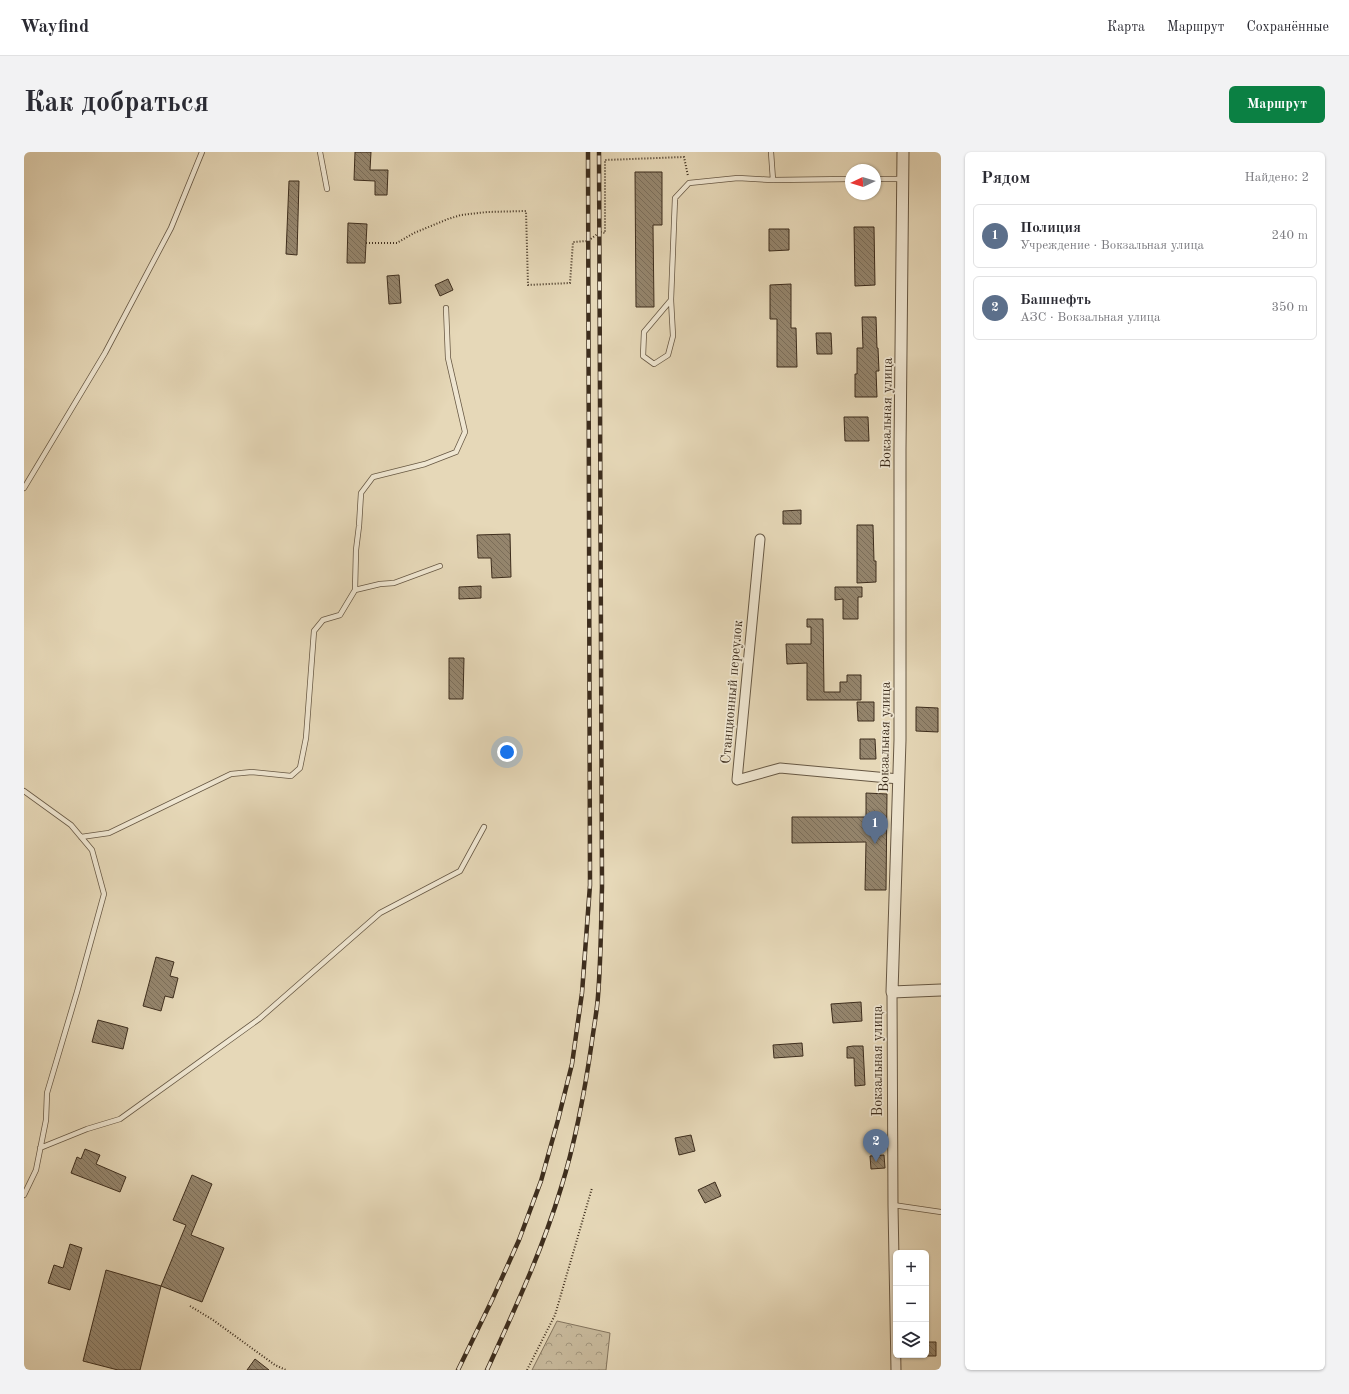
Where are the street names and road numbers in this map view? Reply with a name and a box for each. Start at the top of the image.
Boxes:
street label: Вокзальная улица [879,357,895,469]
street label: Станционный переулок [719,620,745,765]
street label: Вокзальная улица [877,681,893,793]
street label: Вокзальная улица [871,1005,885,1117]

